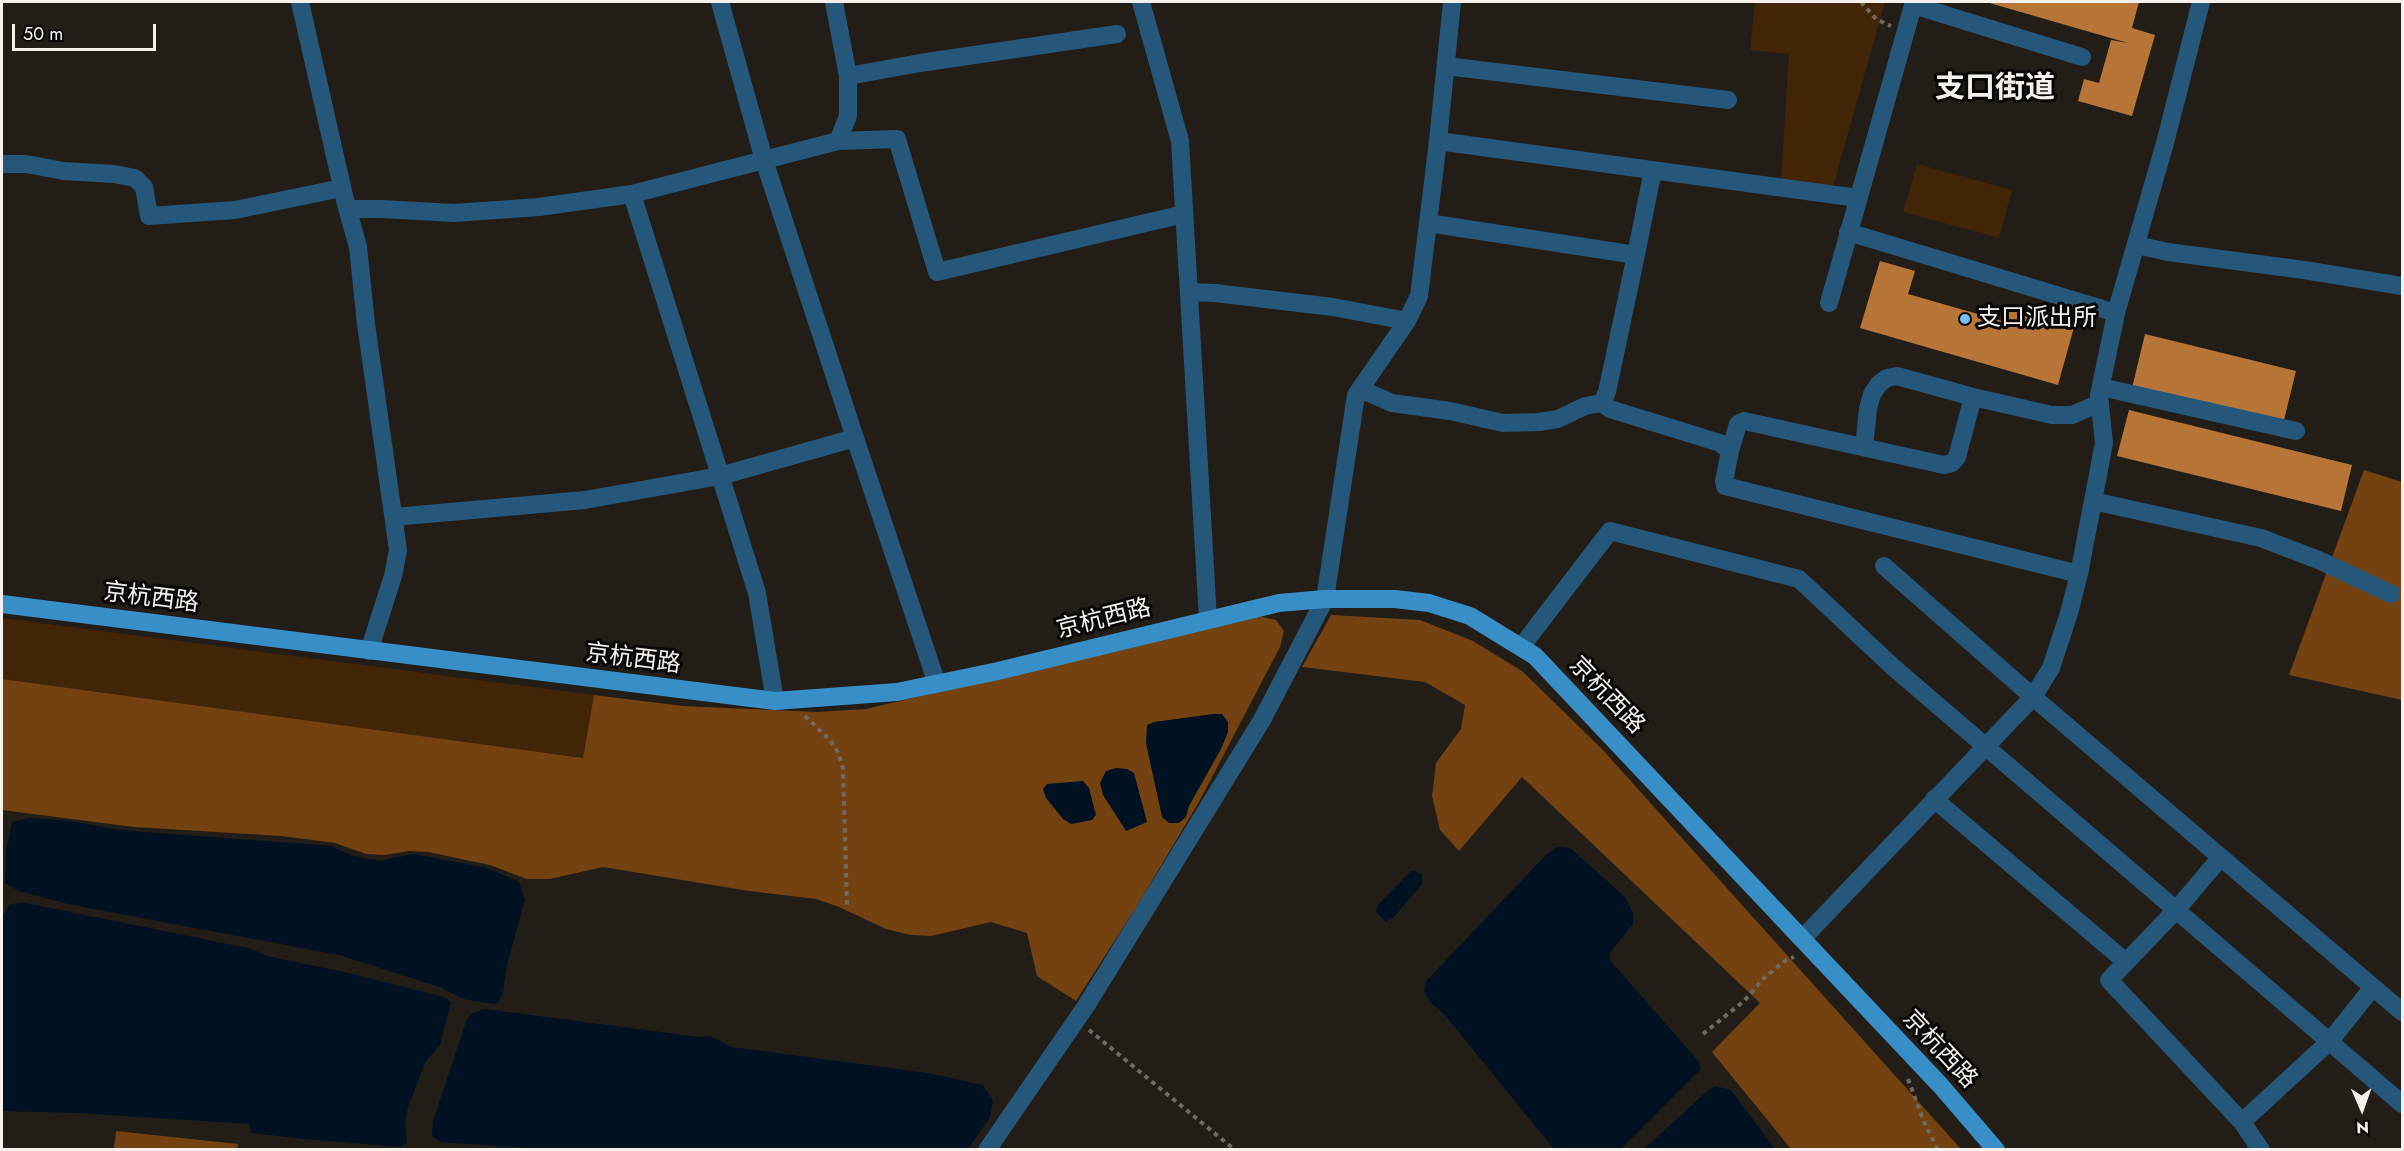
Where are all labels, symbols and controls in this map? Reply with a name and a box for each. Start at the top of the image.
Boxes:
scale bar [15,12,159,50]
text: 50 m [23,21,63,47]
district label: 支口街道 [1935,72,2055,108]
place label: 支口派出所 [1977,305,2097,333]
marker: 支口派出所 [1958,312,1972,326]
street label: 京杭西路 [102,579,200,619]
street label: 京杭西路 [1054,594,1154,646]
street label: 京杭西路 [584,640,682,680]
street label: 京杭西路 [1562,651,1650,741]
street label: 京杭西路 [1896,1005,1982,1095]
north arrow [2332,1079,2392,1139]
text: N [2356,1116,2369,1139]

